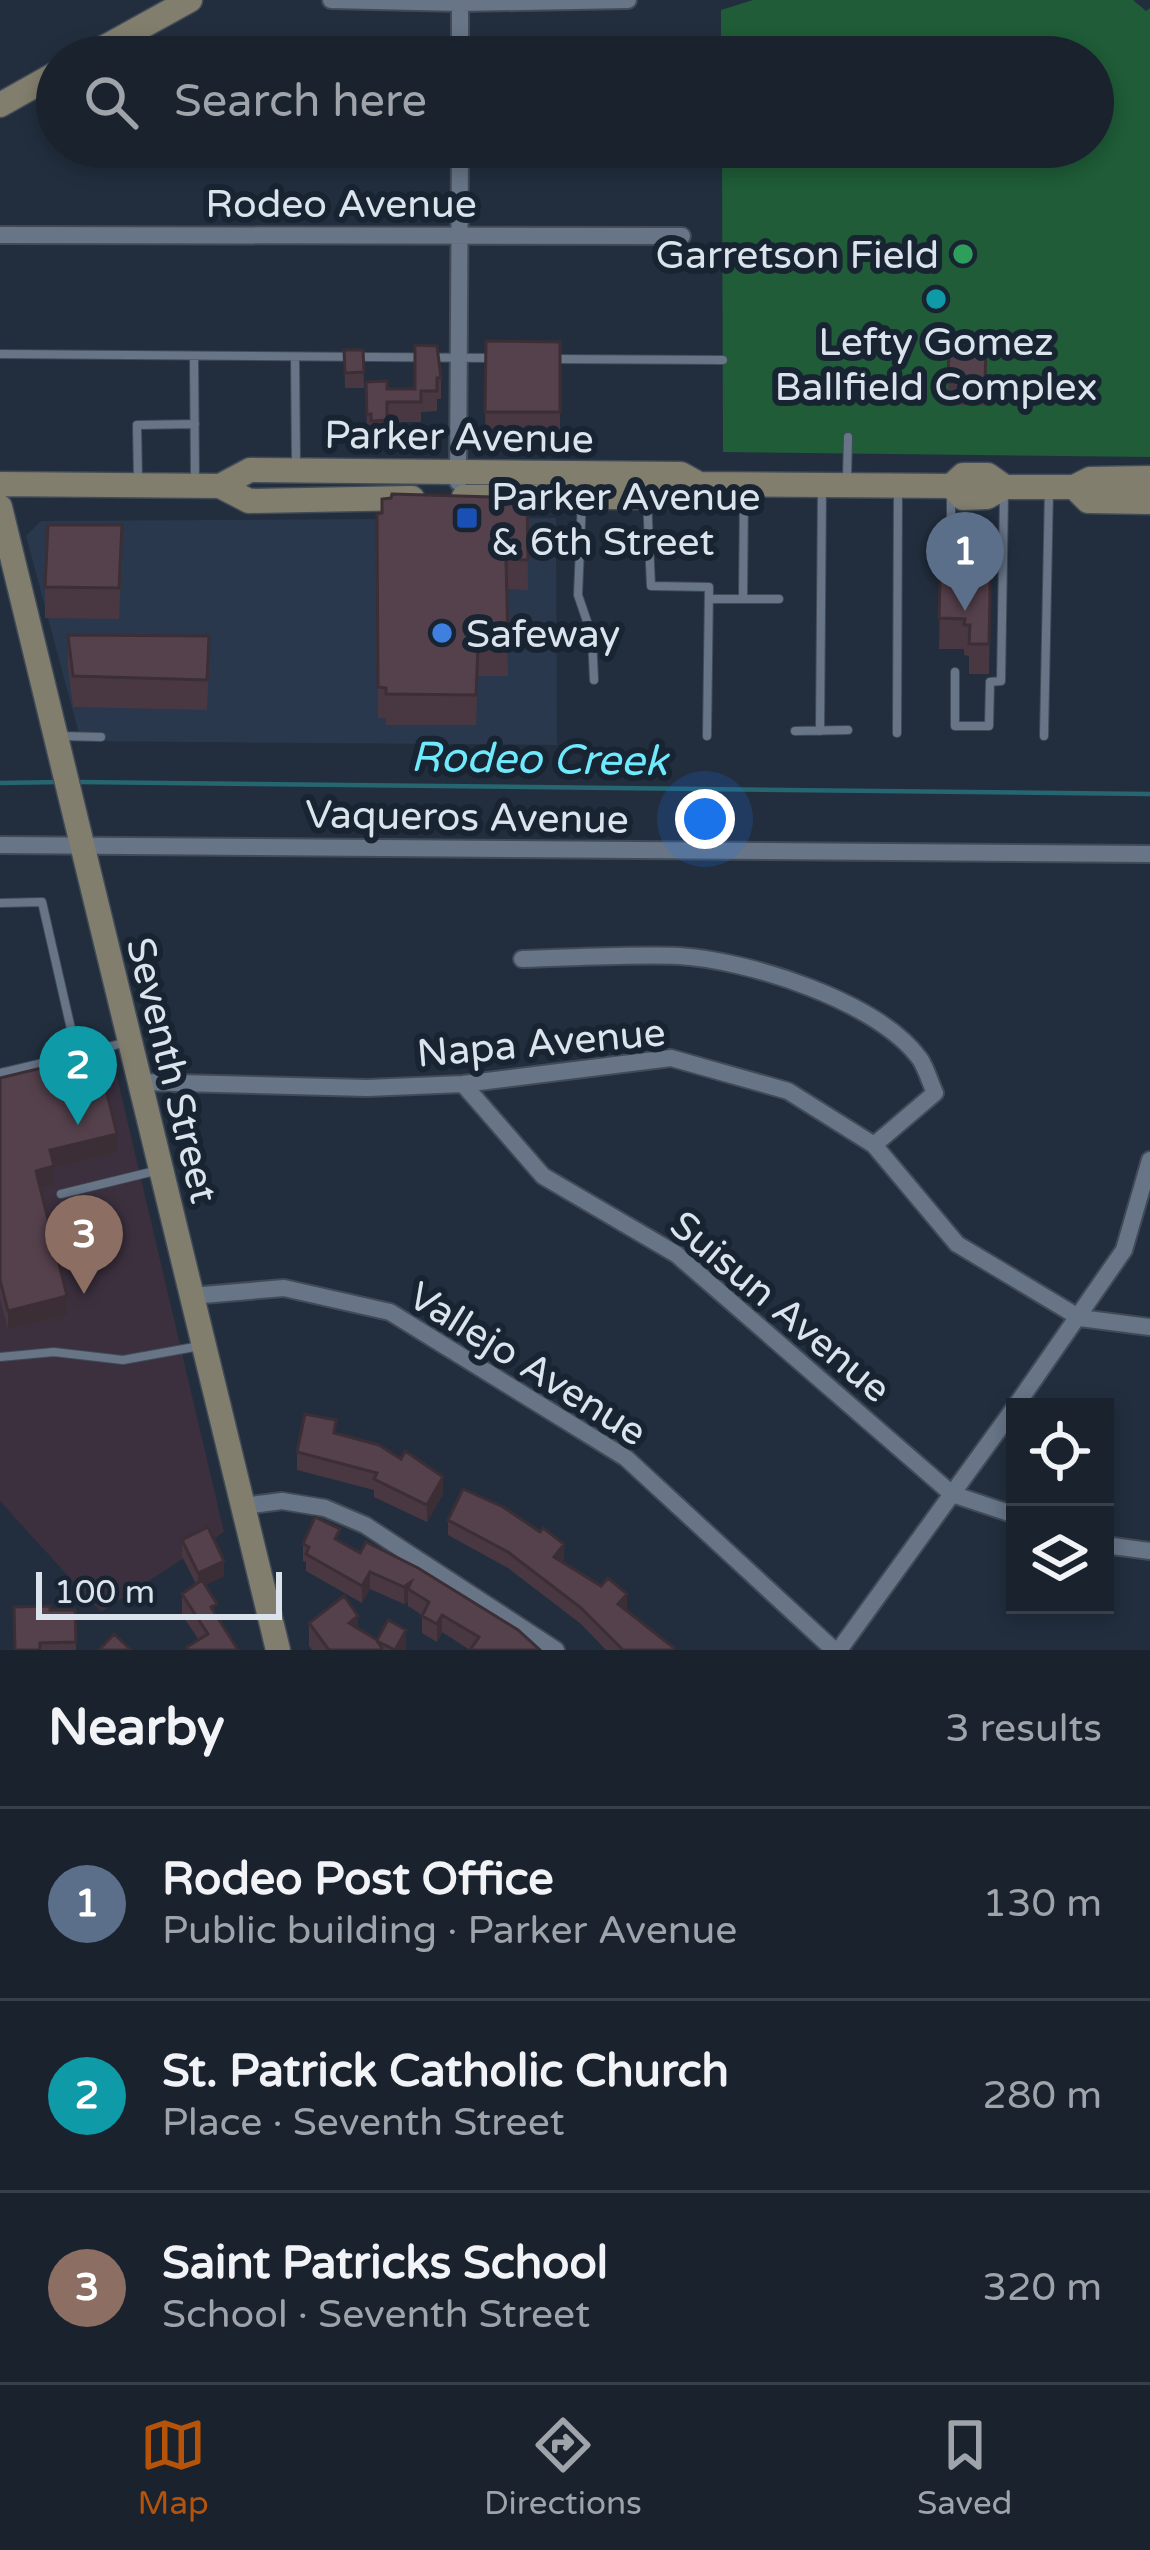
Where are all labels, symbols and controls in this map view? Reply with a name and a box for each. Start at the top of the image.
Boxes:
search box [36,36,1114,168]
icon: search [78,69,144,135]
text: Search here [174,75,427,129]
street label: Rodeo Avenue [205,181,477,228]
place label: Garretson Field [656,232,939,279]
marker: Garretson Field [950,241,976,267]
marker: Lefty Gomez Ballfield Complex [923,286,949,312]
place label: Lefty Gomez Ballfield Complex [775,319,1098,411]
street label: Parker Avenue [324,412,594,463]
place label: Parker Avenue & 6th Street [491,474,761,566]
marker: Parker Avenue & 6th Street [454,505,480,531]
pin: 1 [926,512,1004,611]
place label: Safeway [466,611,620,658]
marker: Safeway [429,620,455,646]
water label: Rodeo Creek [410,732,671,787]
your location [675,789,735,849]
street label: Vaqueros Avenue [305,791,629,844]
street label: Seventh Street [116,933,227,1208]
street label: Napa Avenue [415,1009,667,1078]
pin: 2 [39,1026,117,1125]
pin: 3 [45,1195,123,1294]
street label: Suisun Avenue [660,1201,900,1413]
street label: Vallejo Avenue [400,1272,655,1456]
map controls [1006,1398,1114,1614]
button: locate [1006,1398,1114,1506]
button: layers [1006,1506,1114,1614]
scale bar [36,1566,282,1619]
text: 100 m [54,1573,155,1612]
text: Nearby [48,1697,225,1759]
text: 3 results [945,1705,1102,1752]
text: Rodeo Post Office [162,1853,554,1907]
text: 1 [75,1880,99,1927]
text: 130 m [983,1880,1102,1927]
text: Public building · Parker Avenue [162,1907,737,1954]
text: St. Patrick Catholic Church [162,2045,729,2099]
text: 2 [75,2072,99,2119]
text: 280 m [983,2072,1102,2119]
text: Place · Seventh Street [162,2099,565,2146]
text: Saint Patricks School [162,2237,608,2291]
text: 3 [75,2264,99,2311]
text: 320 m [983,2264,1102,2311]
text: School · Seventh Street [162,2291,590,2338]
tab: Map [138,2412,209,2523]
tab: Directions [484,2412,642,2523]
tab: Saved [917,2412,1012,2523]

